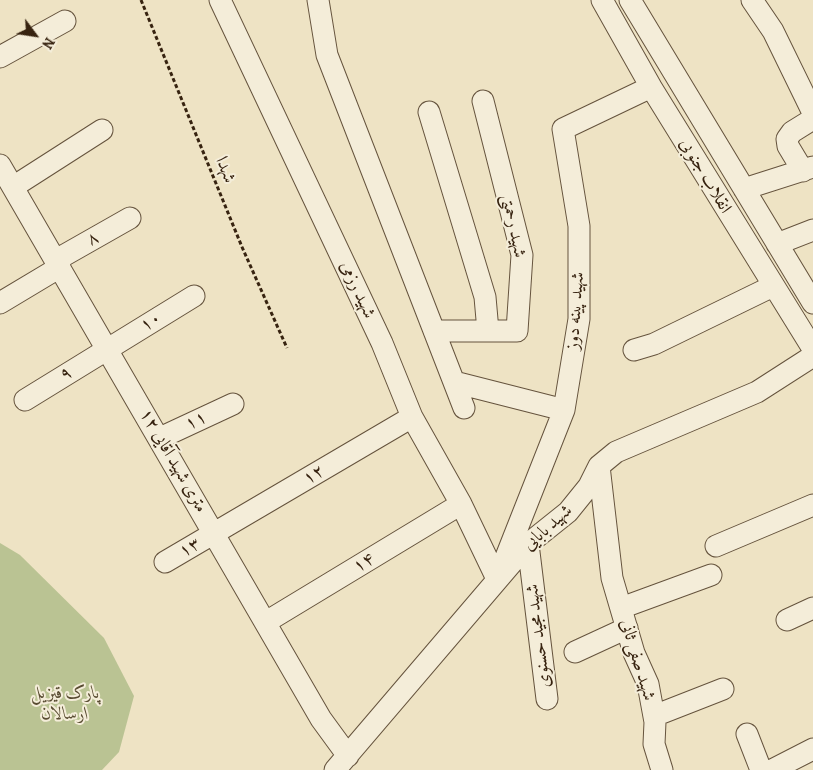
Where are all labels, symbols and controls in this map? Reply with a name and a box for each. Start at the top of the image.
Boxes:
north arrow [10,10,60,60]
text: N [38,34,59,52]
street label: انقلاب جنوبی [674,134,736,218]
street label: شهدا [210,154,240,186]
street label: شهید رحمتی [496,192,530,260]
street label: ۸ [83,227,103,251]
street label: شهید رزمی [334,258,380,322]
street label: شهید پینه دوز [562,271,590,351]
street label: ۱۰ [136,307,166,337]
street label: ۹ [56,362,76,386]
street label: ۱۲ متری شهید آقایی [135,405,211,517]
street label: ۱۱ [182,407,210,435]
street label: ۱۲ [299,460,329,490]
street label: شهید بابایی [519,500,577,556]
street label: ۱۳ [175,533,205,563]
street label: ۱۴ [349,548,379,578]
street label: شهید مجید حسنوی [522,583,556,689]
street label: شهید صفی ثانی [614,617,660,703]
park label: پارک قیزیل ارسالان [30,683,100,726]

